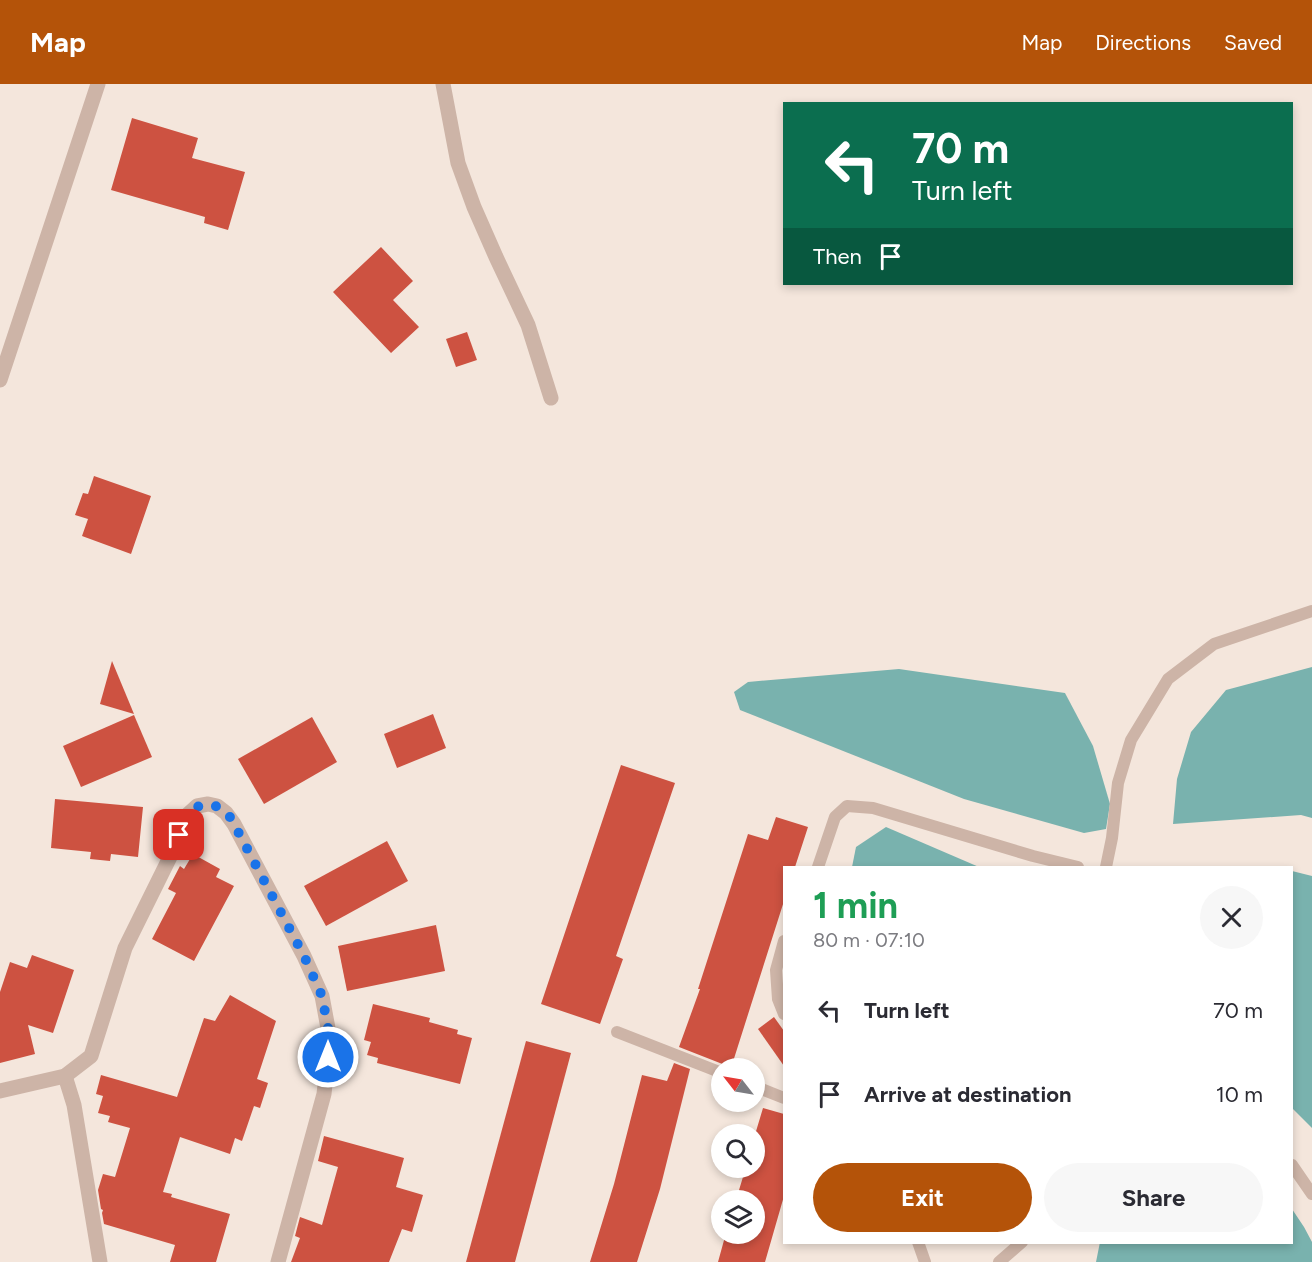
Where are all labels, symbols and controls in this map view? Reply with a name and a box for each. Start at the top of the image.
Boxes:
text: Map [30,25,86,59]
text: Map [1021,30,1062,55]
text: Directions [1095,30,1191,55]
text: Saved [1224,30,1282,55]
text: 70 m [912,123,1009,174]
icon: left [813,126,891,204]
text: Turn left [912,174,1012,207]
icon: arrive [874,240,907,273]
text: Then [813,243,862,270]
pin [153,809,204,860]
icon: arrive [162,818,195,851]
text: 1 min [813,884,898,927]
button: close [1200,886,1263,949]
text: 80 m · 07:10 [813,928,925,952]
icon: left [813,994,846,1027]
text: Turn left [864,997,950,1024]
text: 70 m [1213,997,1263,1024]
position arrow [296,1025,360,1089]
north arrow [711,1058,765,1112]
map controls [711,1058,765,1244]
icon: arrive [813,1078,846,1111]
text: Arrive at destination [864,1081,1072,1108]
text: 10 m [1216,1081,1263,1108]
button: search [711,1124,765,1178]
button: Exit [813,1163,1032,1232]
button: Share [1044,1163,1263,1232]
button: layers [711,1190,765,1244]

